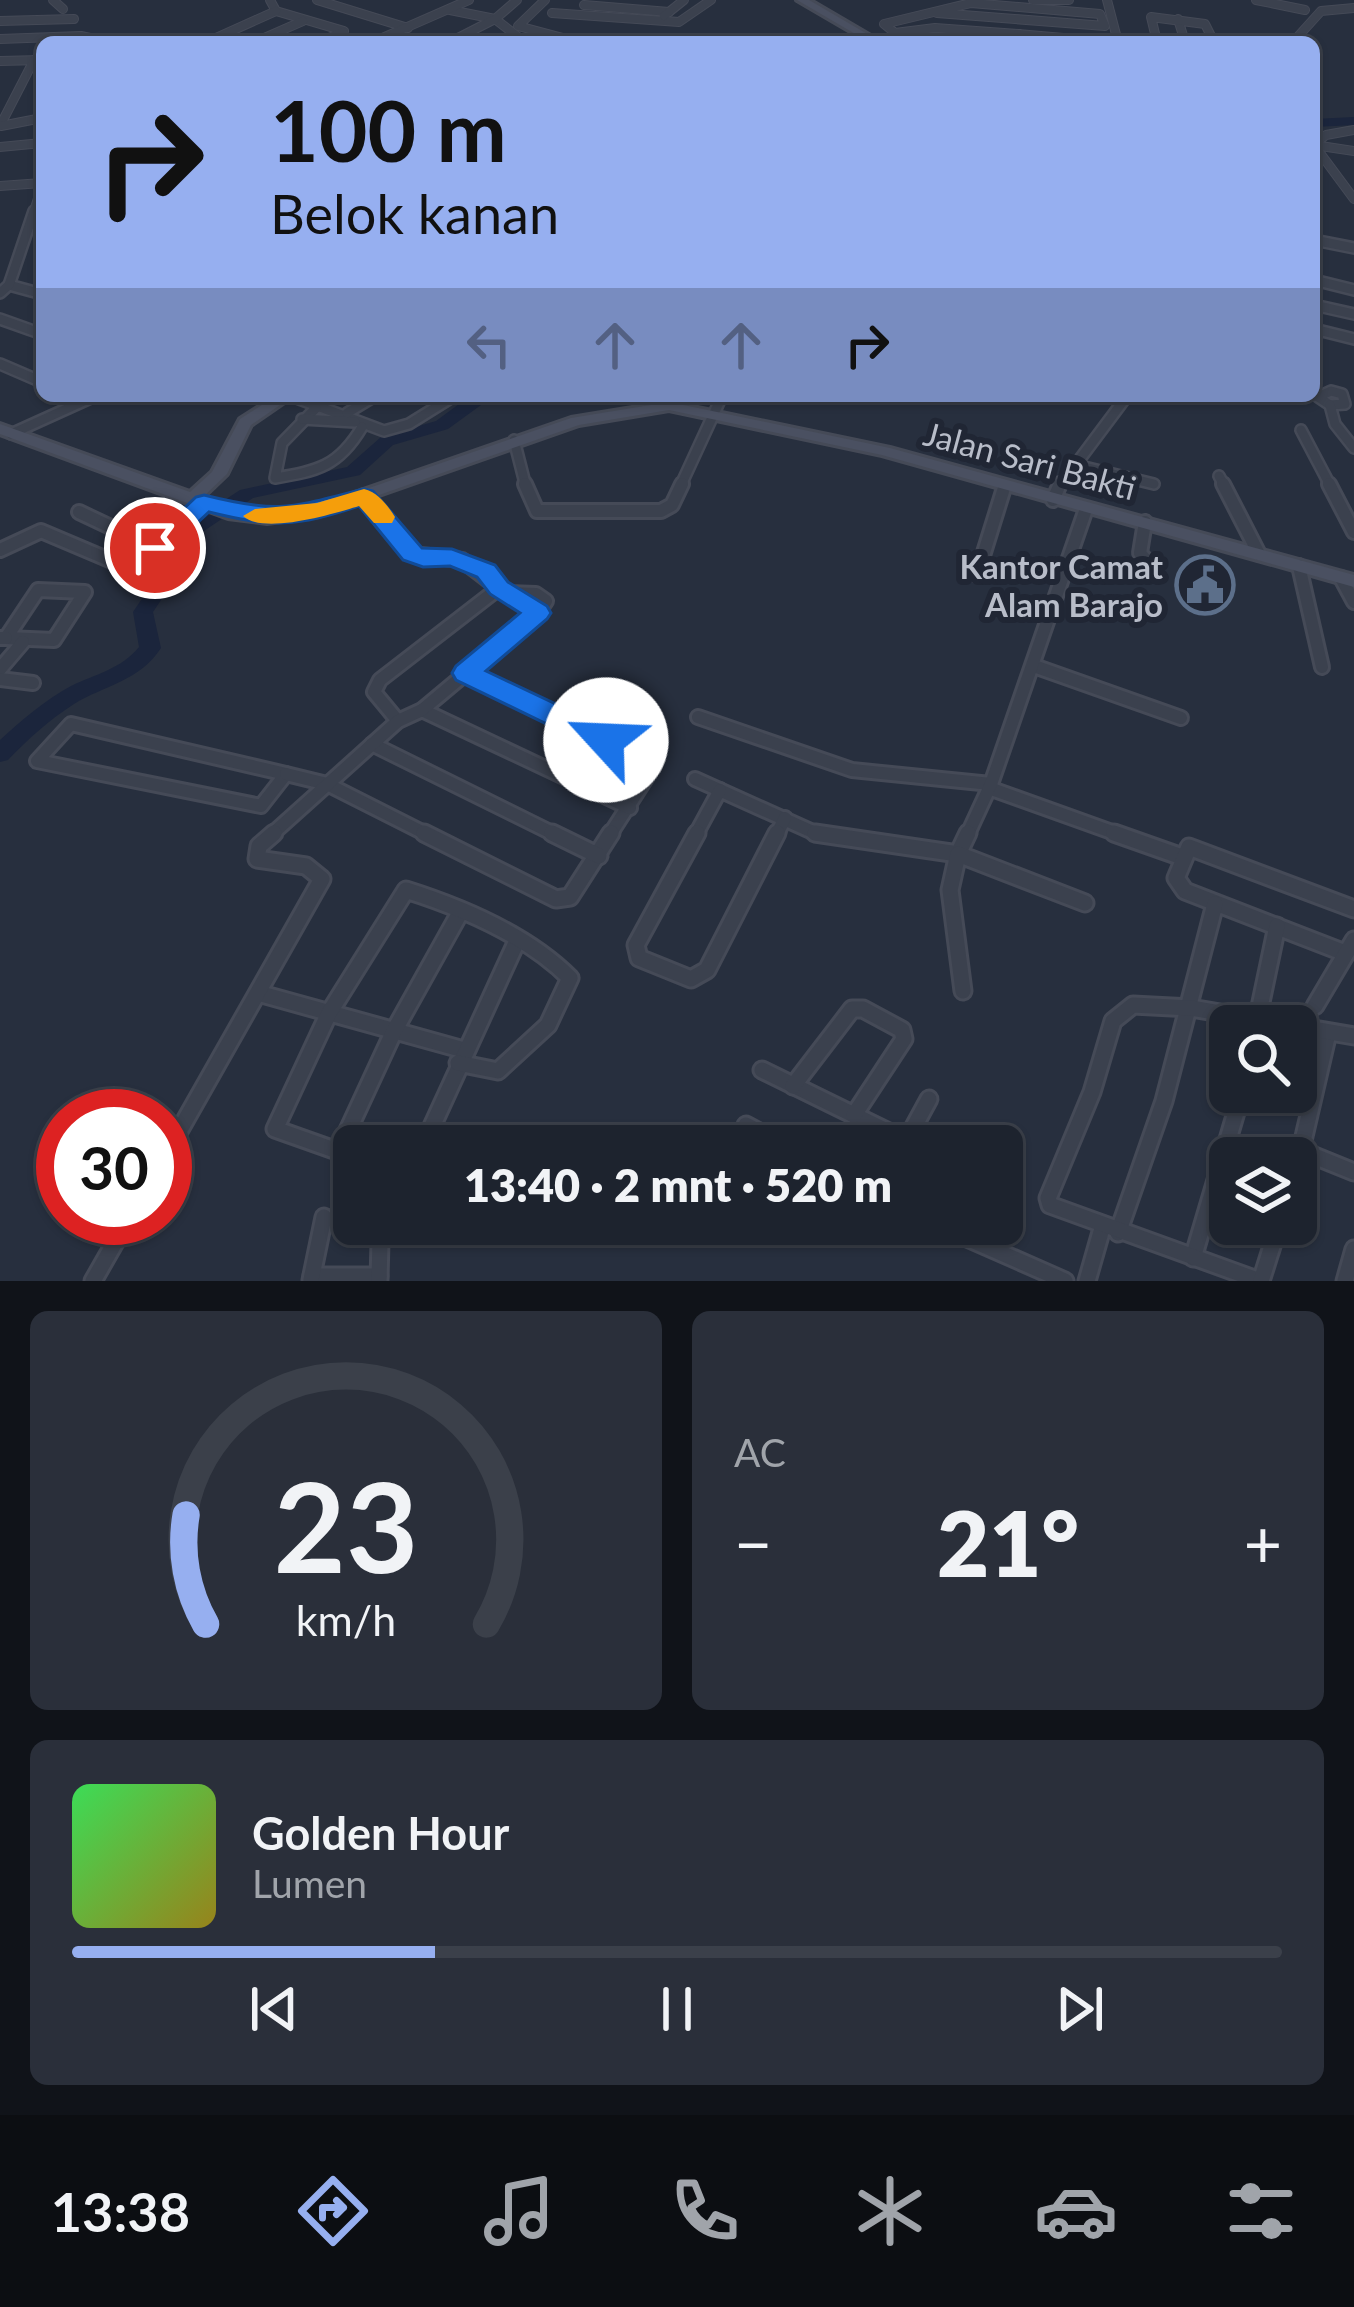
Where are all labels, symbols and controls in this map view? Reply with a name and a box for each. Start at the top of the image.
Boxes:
text: 100 m [270,79,507,180]
icon: right [72,84,228,240]
text: Belok kanan [270,181,559,246]
icon: left [456,312,522,378]
icon: ahead [582,312,648,378]
icon: ahead [708,312,774,378]
icon: right [834,312,900,378]
street label: Jalan Sari Bakti [920,413,1140,507]
pin [104,497,206,599]
icon: arrive [122,515,188,581]
place label: Kantor Camat Alam Barajo [960,546,1164,624]
public building icon: Kantor Camat Alam Barajo [1174,554,1236,616]
position arrow [543,677,669,803]
map controls [1209,1005,1317,1245]
button: search [1209,1005,1317,1113]
speed limit sign: 30 [36,1089,192,1245]
button: layers [1209,1137,1317,1245]
text: 13:40 · 2 mnt · 520 m [464,1158,892,1212]
text: AC [734,1429,786,1475]
text: 23 [274,1450,418,1600]
text: 21° [937,1488,1079,1596]
text: − [734,1503,772,1582]
text: + [1244,1503,1282,1582]
text: km/h [296,1593,396,1644]
text: Golden Hour [252,1806,509,1860]
text: Lumen [252,1860,367,1906]
icon: previous [241,1976,307,2042]
icon: pause [644,1976,710,2042]
icon: next [1047,1976,1113,2042]
icon: directions [291,2169,375,2253]
icon: music [477,2169,561,2253]
icon: phone [663,2169,747,2253]
icon: climate [848,2169,932,2253]
icon: car [1034,2169,1118,2253]
icon: filters [1219,2169,1303,2253]
text: 13:38 [51,2179,190,2244]

